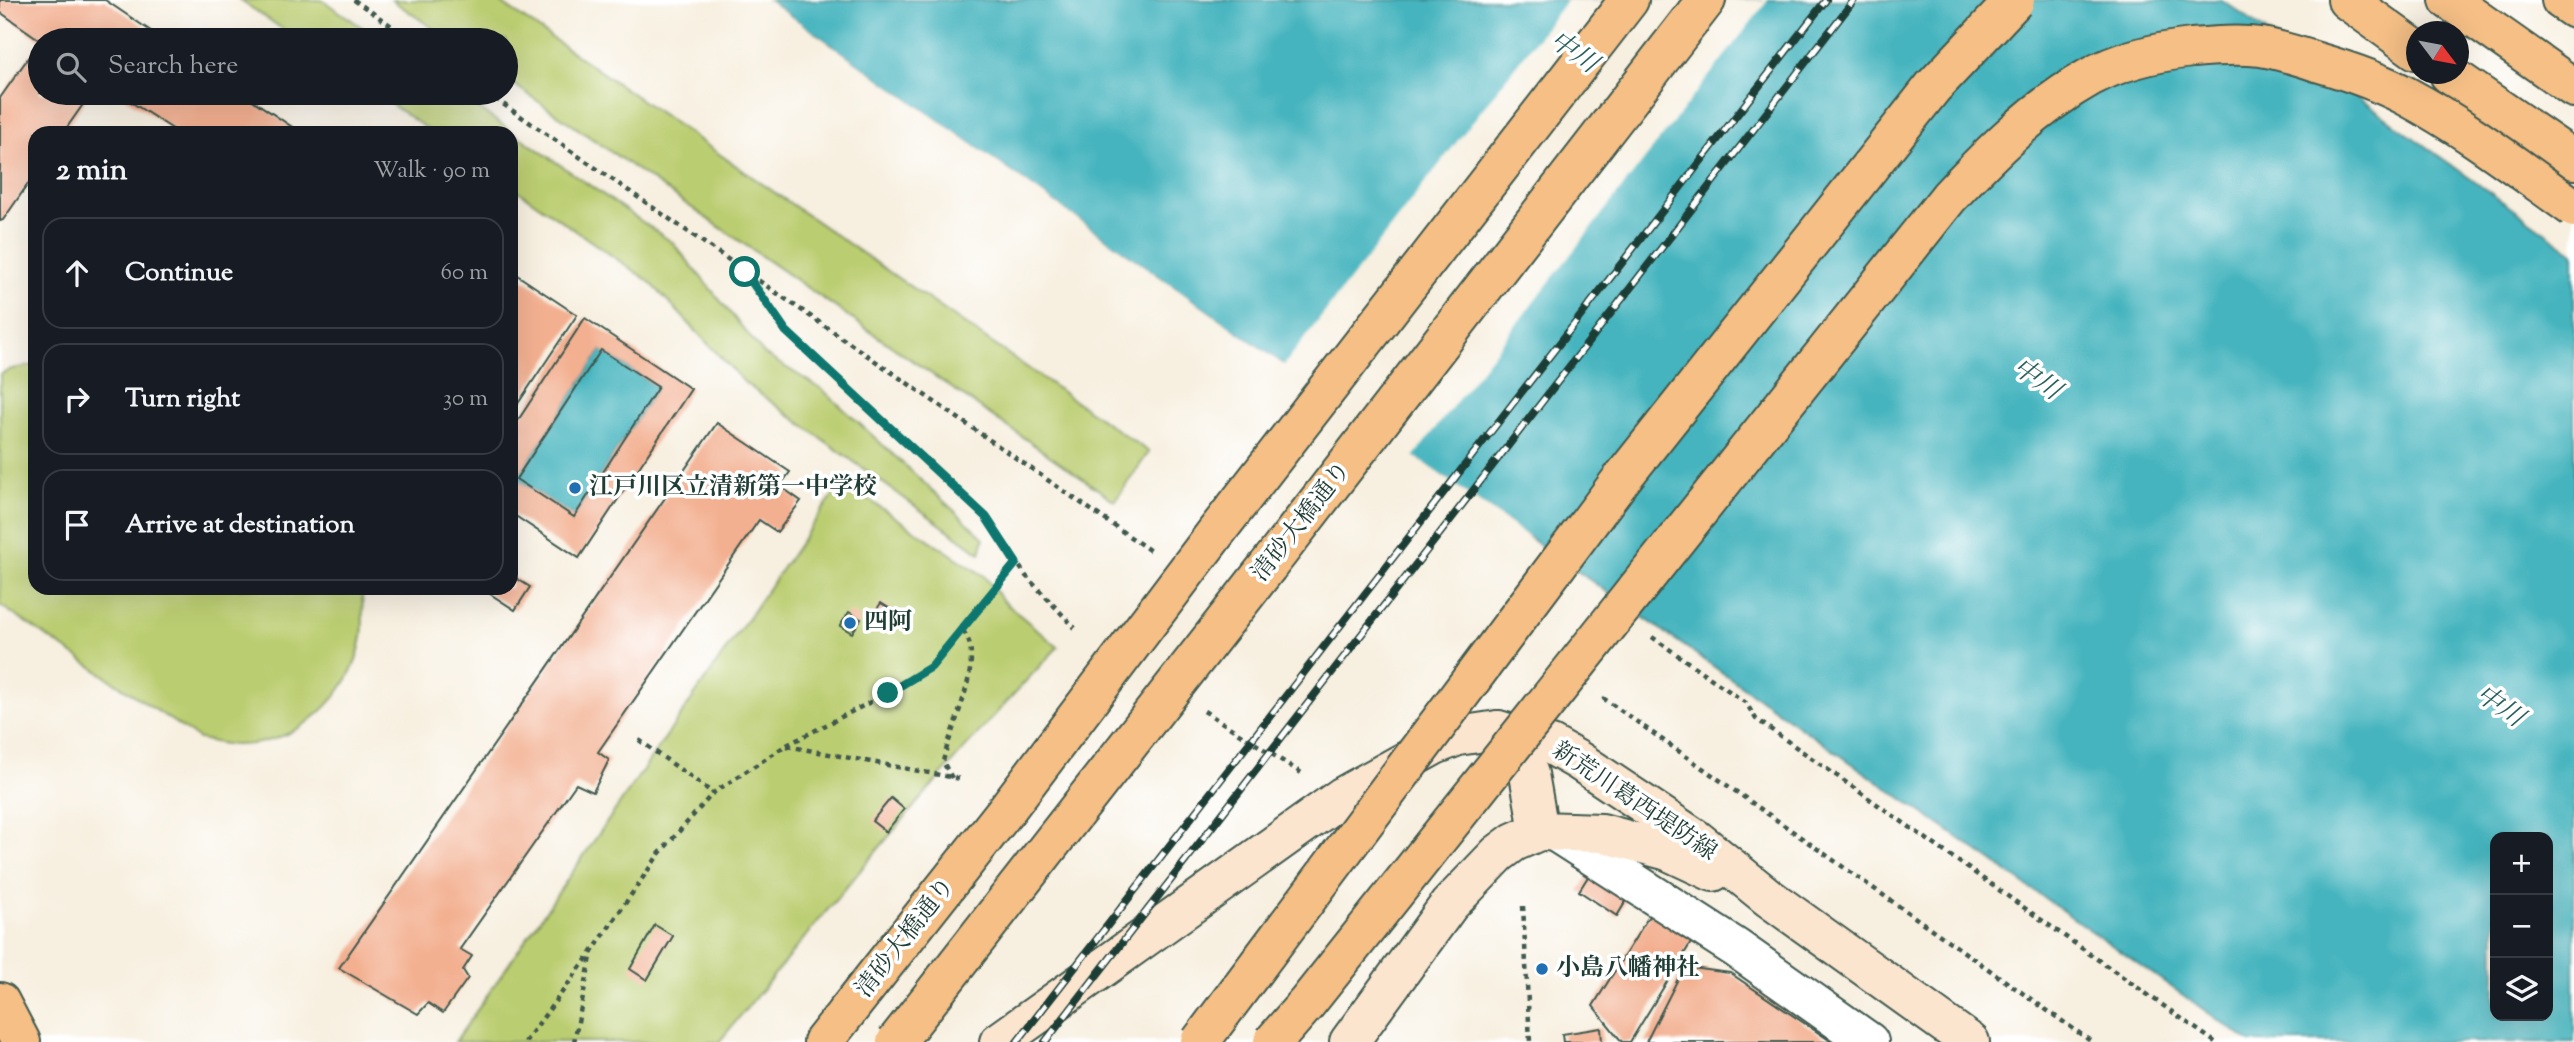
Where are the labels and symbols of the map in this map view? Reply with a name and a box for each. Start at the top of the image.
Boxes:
north arrow [2406,21,2469,84]
water label: 中川 [1541,23,1607,85]
route start [729,256,760,287]
water label: 中川 [2004,350,2070,412]
street label: 清砂大橋通り [1244,455,1360,589]
place label: 江戸川区立清新第一中学校 [589,471,877,505]
marker: 江戸川区立清新第一中学校 [567,480,583,496]
place label: 四阿 [864,606,912,640]
marker: 四阿 [842,615,858,631]
route end [872,677,903,708]
water label: 中川 [2467,677,2533,739]
street label: 新荒川葛西堤防線 [1545,734,1723,870]
street label: 清砂大橋通り [848,871,964,1005]
place label: 小島八幡神社 [1556,952,1700,986]
marker: 小島八幡神社 [1534,961,1550,977]

